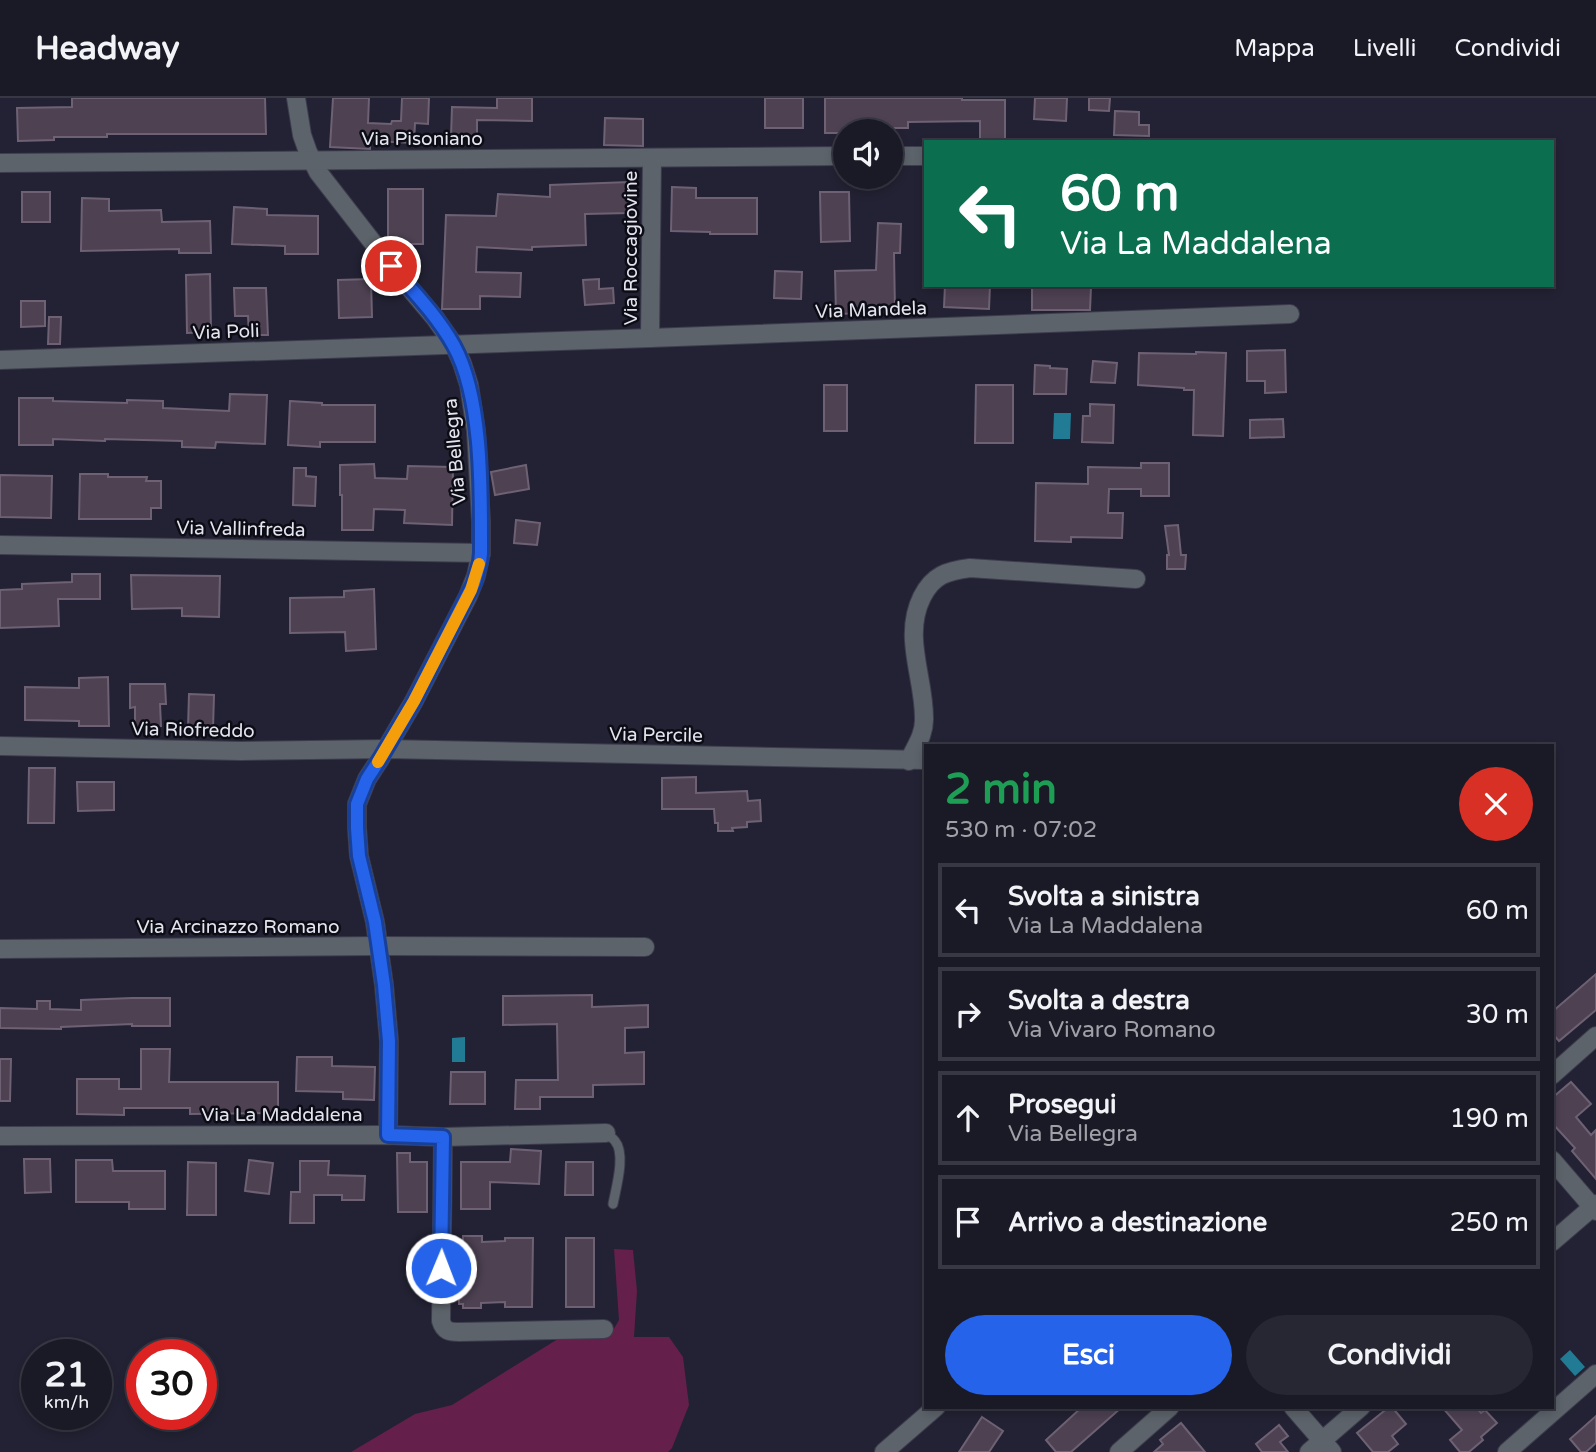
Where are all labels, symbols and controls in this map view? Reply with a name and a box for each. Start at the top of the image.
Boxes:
text: Headway [35,29,179,68]
text: Mappa [1234,34,1315,63]
text: Livelli [1353,34,1417,63]
text: Condividi [1455,34,1561,63]
map controls [833,119,903,189]
button: sound [833,119,903,189]
street label: Via Pisoniano [361,128,483,150]
text: 60 m [1060,165,1179,224]
icon: left [945,168,1036,259]
street label: Via Roccagiovine [620,171,642,325]
text: Via La Maddalena [1060,225,1332,263]
pin [361,236,421,296]
icon: arrive [372,247,410,285]
street label: Via Mandela [815,297,927,323]
street label: Via Poli [192,320,260,344]
street label: Via Bellegra [439,397,471,506]
street label: Via Vallinfreda [176,517,306,541]
street label: Via Riofreddo [131,718,255,742]
street label: Via Percile [609,723,703,747]
text: 2 min [945,764,1057,815]
button: close [1459,767,1533,841]
text: 530 m · 07:02 [945,816,1097,844]
text: Svolta a sinistra [1008,881,1200,912]
icon: left [949,891,987,929]
text: 60 m [1466,895,1529,926]
text: Via La Maddalena [1008,912,1203,940]
street label: Via Arcinazzo Romano [136,916,340,938]
text: Svolta a destra [1008,985,1190,1016]
icon: right [949,995,987,1033]
text: 30 m [1466,999,1529,1030]
text: Via Vivaro Romano [1008,1016,1216,1044]
text: Prosegui [1008,1089,1117,1120]
icon: ahead [949,1099,987,1137]
text: 190 m [1449,1103,1529,1134]
street label: Via La Maddalena [201,1104,363,1126]
text: Via Bellegra [1008,1120,1138,1148]
icon: arrive [949,1203,987,1241]
text: Arrivo a destinazione [1008,1207,1267,1238]
text: 250 m [1449,1207,1529,1238]
position arrow [404,1231,478,1305]
button: Esci [945,1315,1232,1395]
button: Condividi [1246,1315,1533,1395]
speed limit sign: 30 [126,1339,217,1430]
text: 21 [45,1354,88,1396]
text: km/h [44,1391,89,1413]

